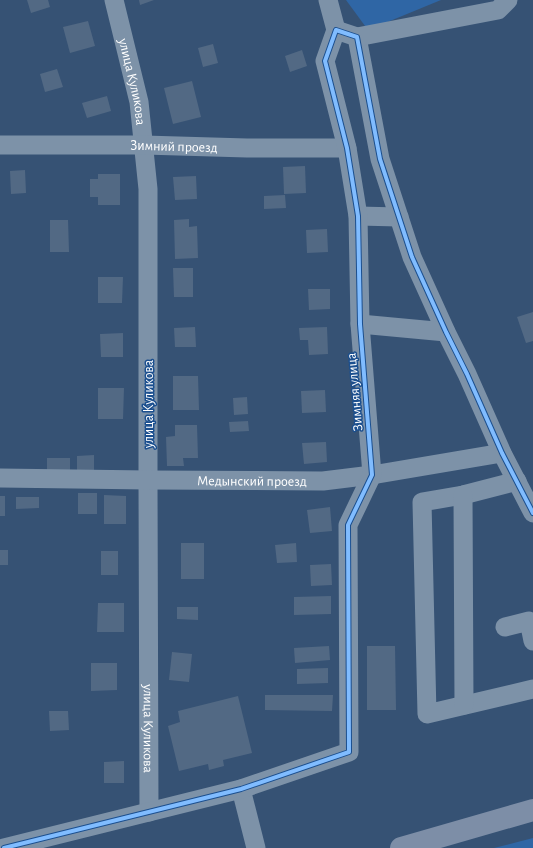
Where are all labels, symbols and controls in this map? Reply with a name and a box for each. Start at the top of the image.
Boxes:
street label: улица Куликова [115,36,147,127]
street label: Зимний проезд [130,139,218,155]
street label: Зимняя улица [345,351,365,432]
street label: улица Куликова [142,359,156,449]
street label: Медынский проезд [197,474,307,489]
street label: улица Куликова [141,683,155,773]

